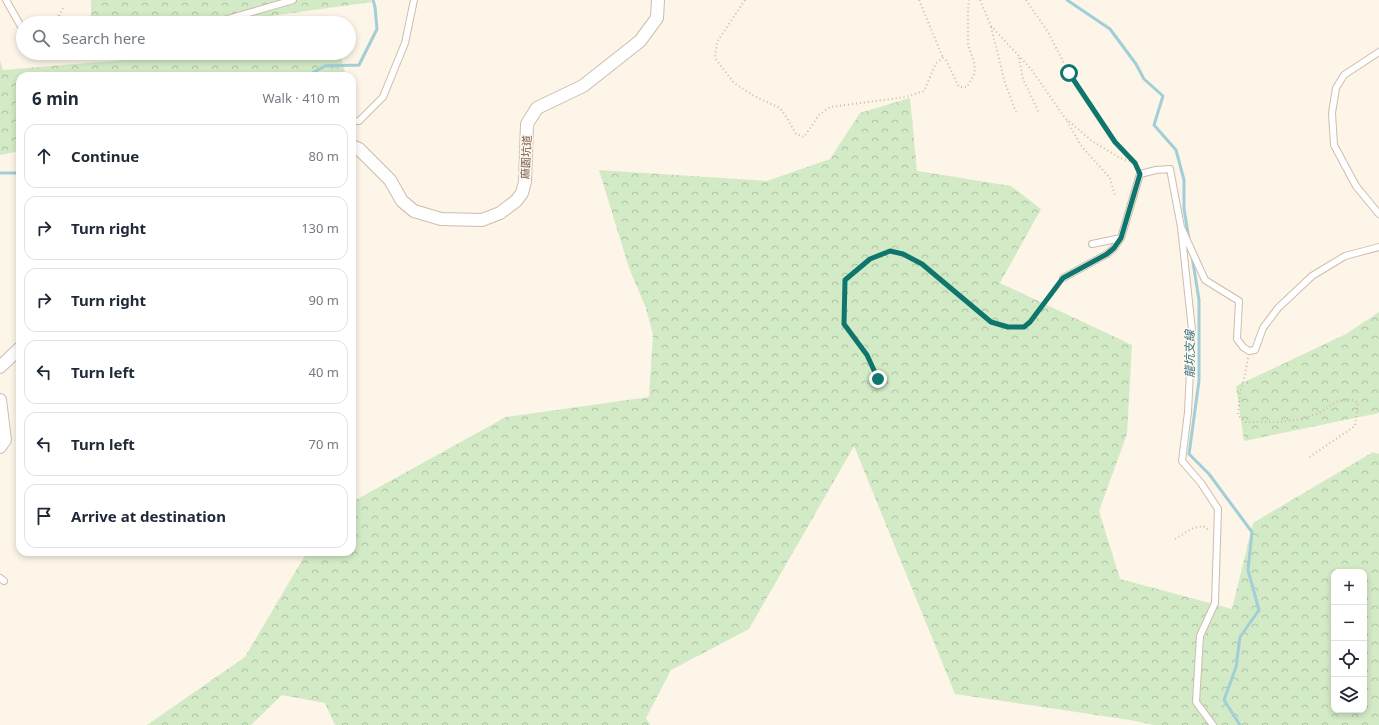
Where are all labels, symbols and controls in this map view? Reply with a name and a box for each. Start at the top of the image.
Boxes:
search box [16,16,356,60]
icon: search [30,27,52,49]
text: Search here [62,28,145,48]
route start [1060,64,1078,82]
text: 6 min [32,87,79,110]
text: Walk · 410 m [262,89,340,107]
street label: 麻園坑道 [517,135,534,179]
icon: ahead [33,145,55,167]
text: Continue [71,146,139,166]
text: 80 m [309,147,339,165]
icon: right [33,217,55,239]
text: Turn right [71,218,146,238]
text: 130 m [301,219,339,237]
icon: right [33,289,55,311]
text: Turn right [71,290,146,310]
text: 90 m [309,291,339,309]
water label: 龍坑支線 [1181,328,1198,378]
icon: left [33,361,55,383]
text: Turn left [71,362,135,382]
text: 40 m [309,363,339,381]
route end [869,370,887,388]
icon: left [33,433,55,455]
text: Turn left [71,434,135,454]
text: 70 m [309,435,339,453]
icon: arrive [33,505,55,527]
text: Arrive at destination [71,506,226,526]
map controls [1331,569,1367,713]
button: + [1331,569,1367,605]
button: − [1331,605,1367,641]
button: locate [1331,641,1367,677]
button: layers [1331,677,1367,713]

